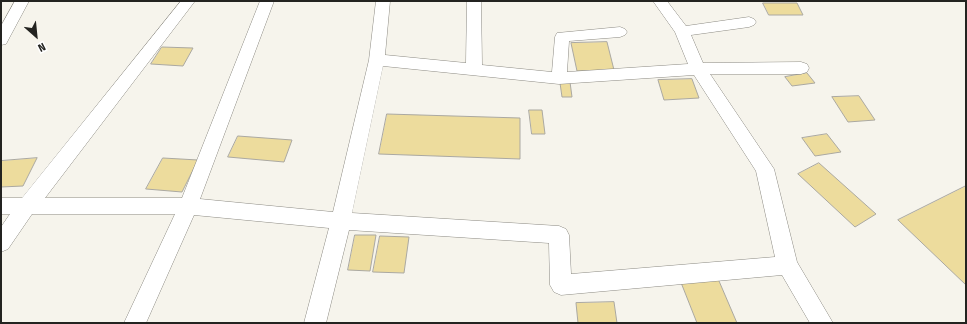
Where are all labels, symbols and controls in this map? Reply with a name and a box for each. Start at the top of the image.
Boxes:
north arrow [16,16,56,56]
text: N [36,40,48,54]

